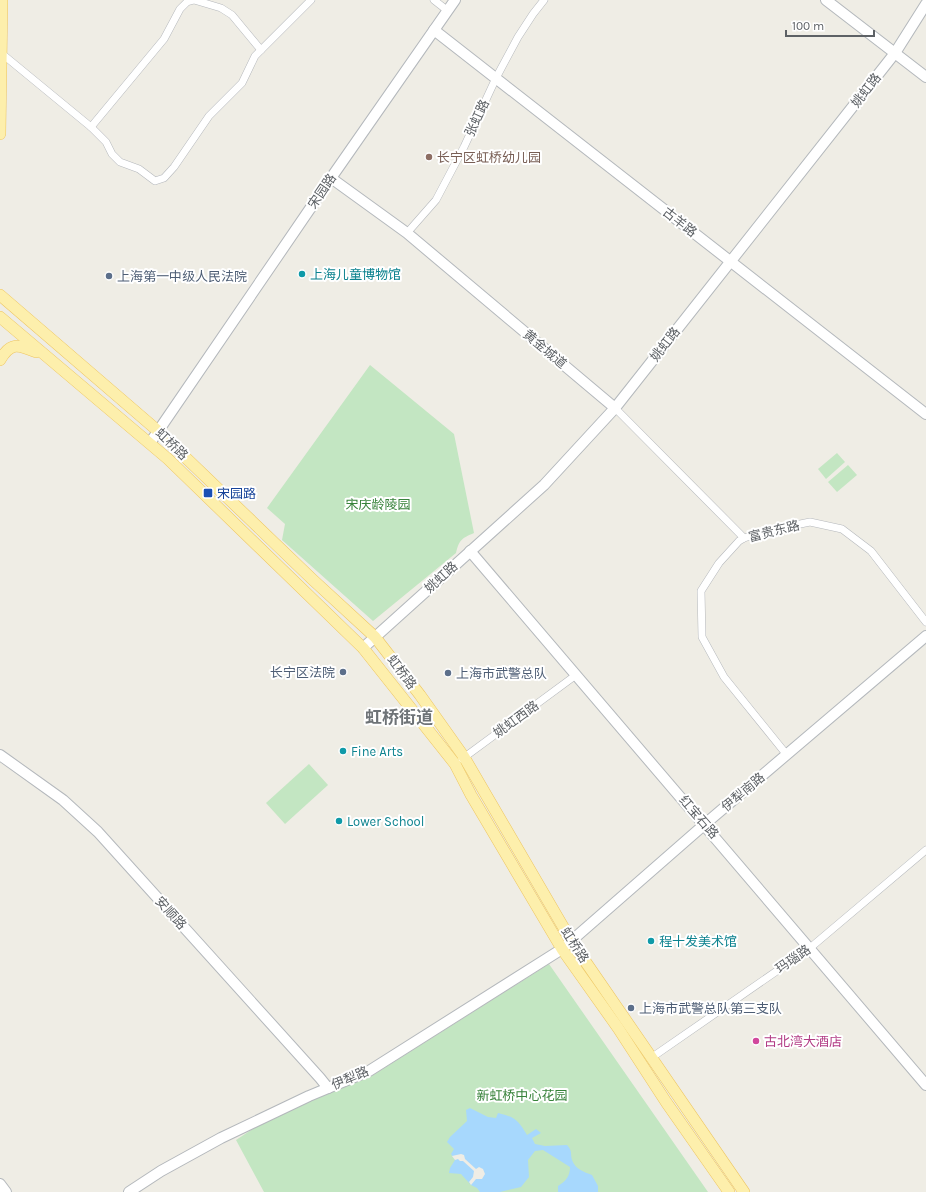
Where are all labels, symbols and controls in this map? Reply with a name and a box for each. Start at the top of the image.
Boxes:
scale bar [786,12,874,38]
text: 100 m [792,19,824,33]
street label: 姚虹路 [848,70,884,110]
street label: 张虹路 [462,97,492,139]
place label: 长宁区虹桥幼儿园 [437,150,541,165]
marker: 长宁区虹桥幼儿园 [424,152,434,162]
street label: 宋园路 [305,171,339,211]
street label: 古羊路 [660,204,700,240]
place label: 上海儿童博物馆 [310,267,401,282]
place label: 上海第一中级人民法院 [117,269,247,284]
marker: 上海儿童博物馆 [297,269,307,279]
marker: 上海第一中级人民法院 [104,271,114,281]
street label: 姚虹路 [647,324,683,364]
street label: 黄金城道 [520,327,570,371]
street label: 虹桥路 [153,425,191,463]
place label: 宋园路 [217,486,256,501]
marker: 宋园路 [202,487,214,499]
park label: 宋庆龄陵园 [345,497,411,512]
street label: 富贵东路 [747,517,801,545]
street label: 姚虹路 [421,558,461,596]
street label: 虹桥路 [384,652,420,692]
place label: 长宁区法院 [270,665,335,680]
place label: 上海市武警总队 [456,666,547,681]
marker: 长宁区法院 [338,667,348,677]
marker: 上海市武警总队 [443,668,453,678]
street label: 姚虹西路 [491,698,541,740]
district label: 虹桥街道 [365,707,433,727]
place label: Fine Arts [351,744,403,759]
marker: Fine Arts [338,746,348,756]
street label: 伊犁南路 [718,770,768,814]
street label: 红宝石路 [676,792,722,842]
place label: Lower School [347,814,424,829]
marker: Lower School [334,816,344,826]
street label: 安顺路 [152,893,190,933]
street label: 虹桥路 [558,925,592,965]
place label: 程十发美术馆 [659,934,737,949]
marker: 程十发美术馆 [646,936,656,946]
street label: 玛瑙路 [773,942,813,976]
place label: 上海市武警总队第三支队 [639,1001,782,1016]
marker: 上海市武警总队第三支队 [626,1003,636,1013]
place label: 古北湾大酒店 [764,1034,842,1049]
marker: 古北湾大酒店 [751,1036,761,1046]
street label: 伊犁路 [329,1063,371,1093]
park label: 新虹桥中心花园 [476,1088,568,1103]

